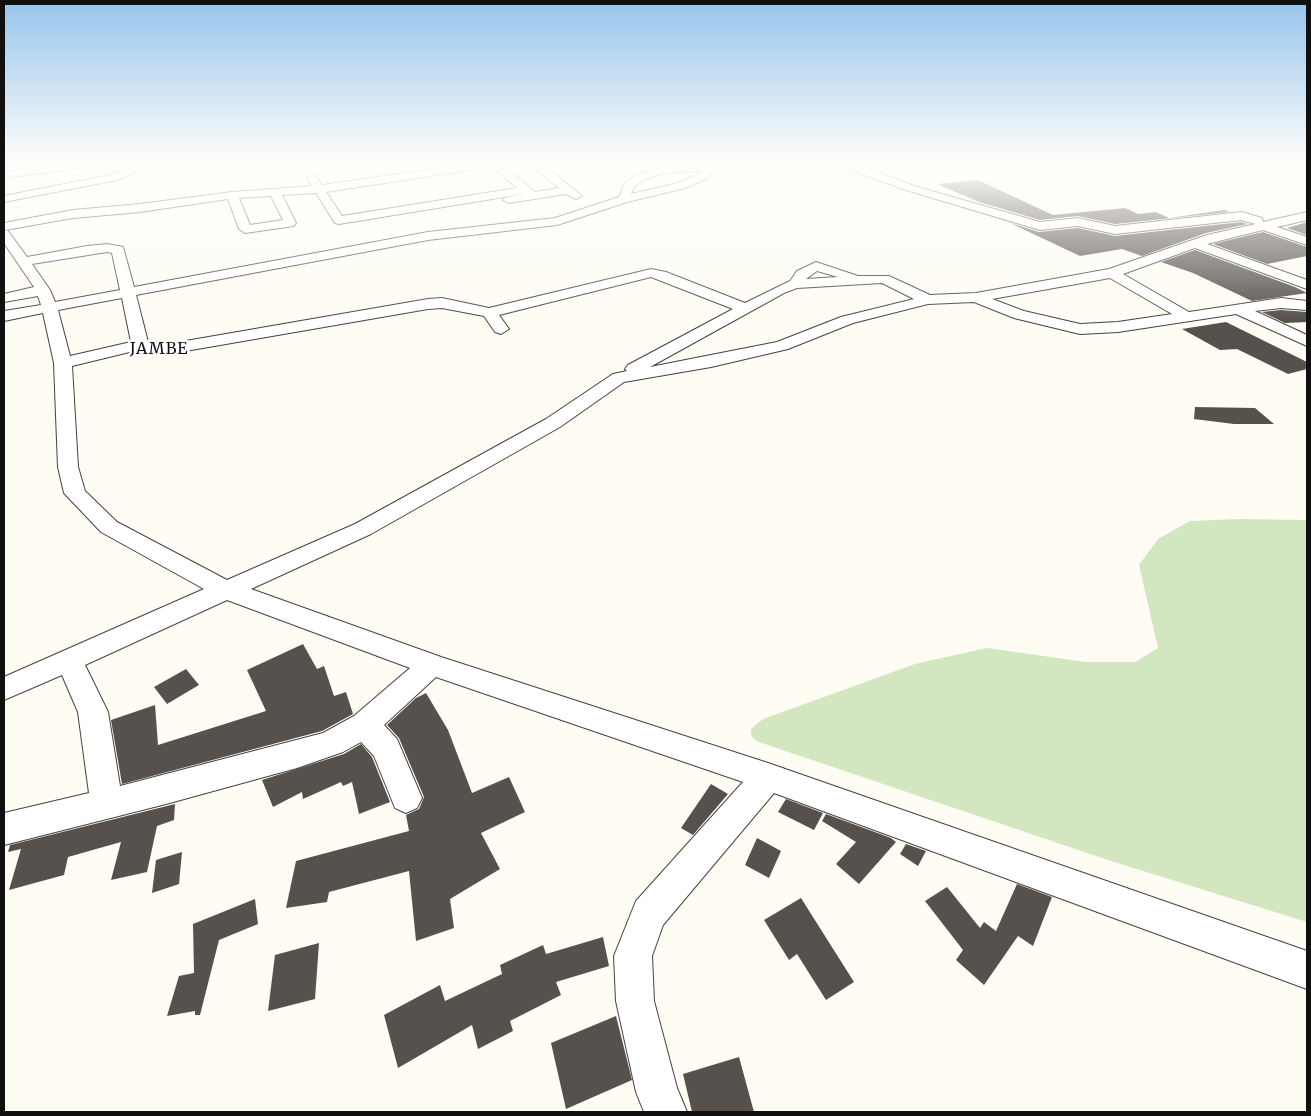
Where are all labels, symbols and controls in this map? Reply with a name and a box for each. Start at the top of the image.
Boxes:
district label: JAMBE [129,339,189,359]

